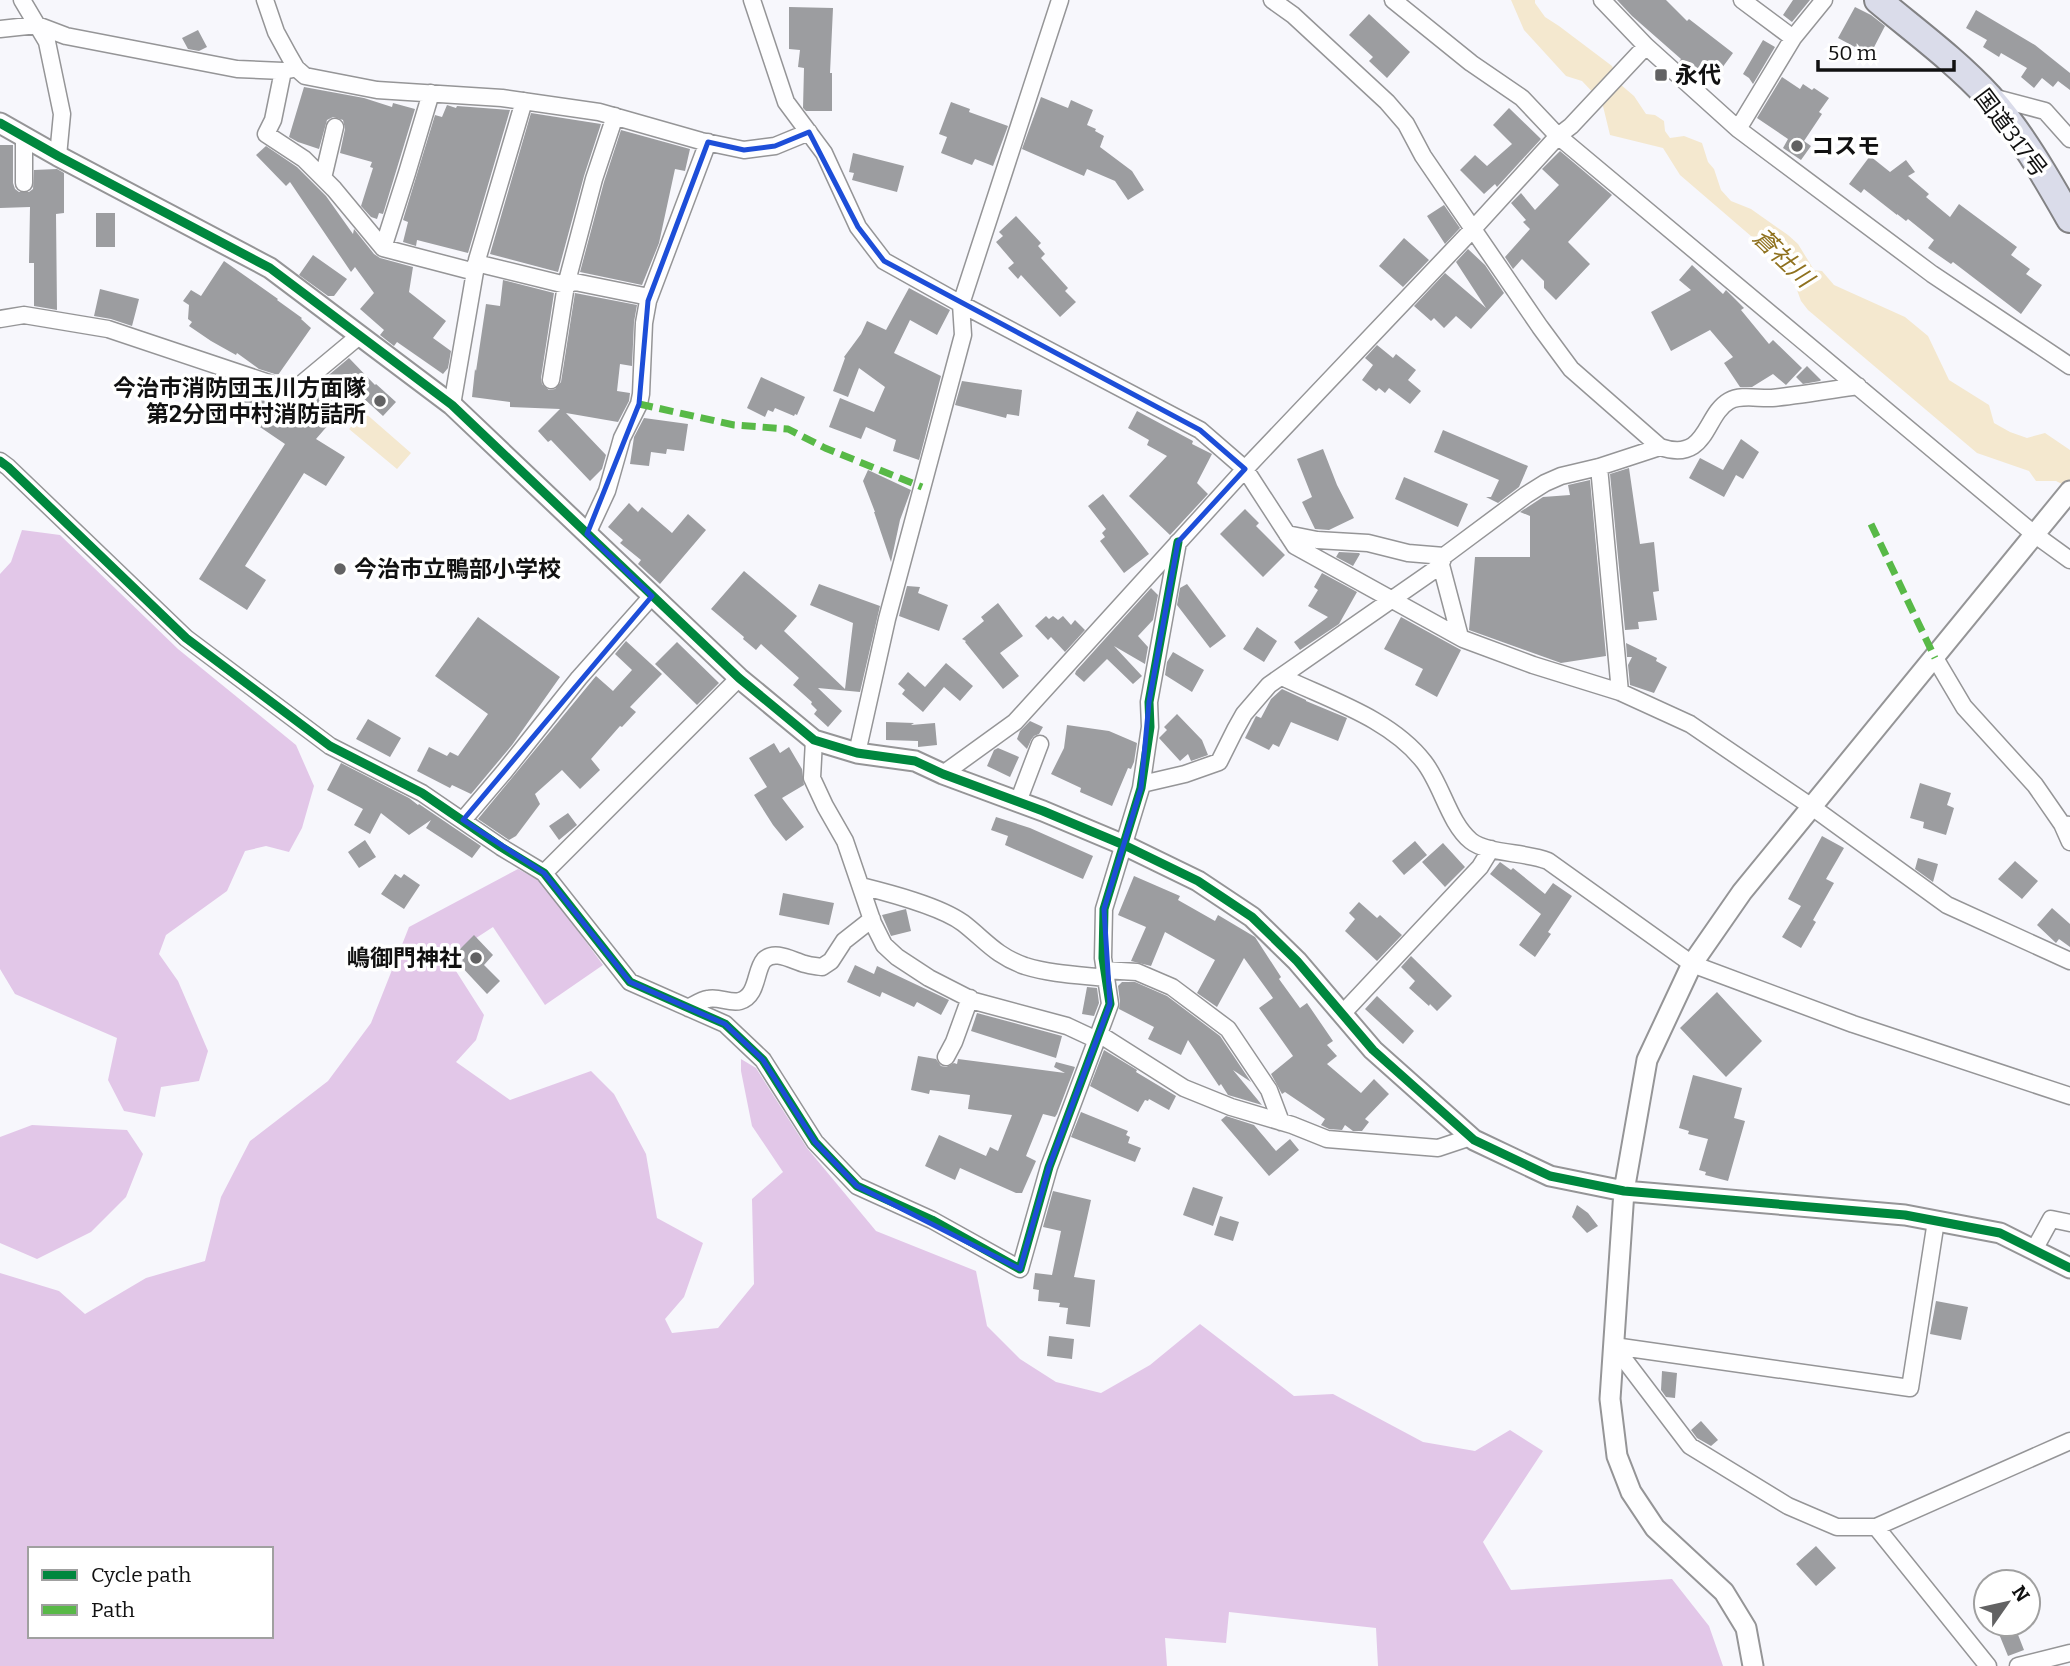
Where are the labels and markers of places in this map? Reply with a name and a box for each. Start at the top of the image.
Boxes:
place label: 永代 [1675,61,1721,89]
marker: 永代 [1653,67,1669,83]
place label: コスモ [1811,132,1880,160]
marker: コスモ [1789,138,1805,154]
place label: 今治市消防団玉川方面隊 第2分団中村消防詰所 [113,374,366,428]
marker: 今治市消防団玉川方面隊 第2分団中村消防詰所 [372,393,388,409]
place label: 今治市立鴨部小学校 [354,555,561,583]
marker: 今治市立鴨部小学校 [332,561,348,577]
place label: 嶋御門神社 [347,944,462,972]
marker: 嶋御門神社 [468,950,484,966]

